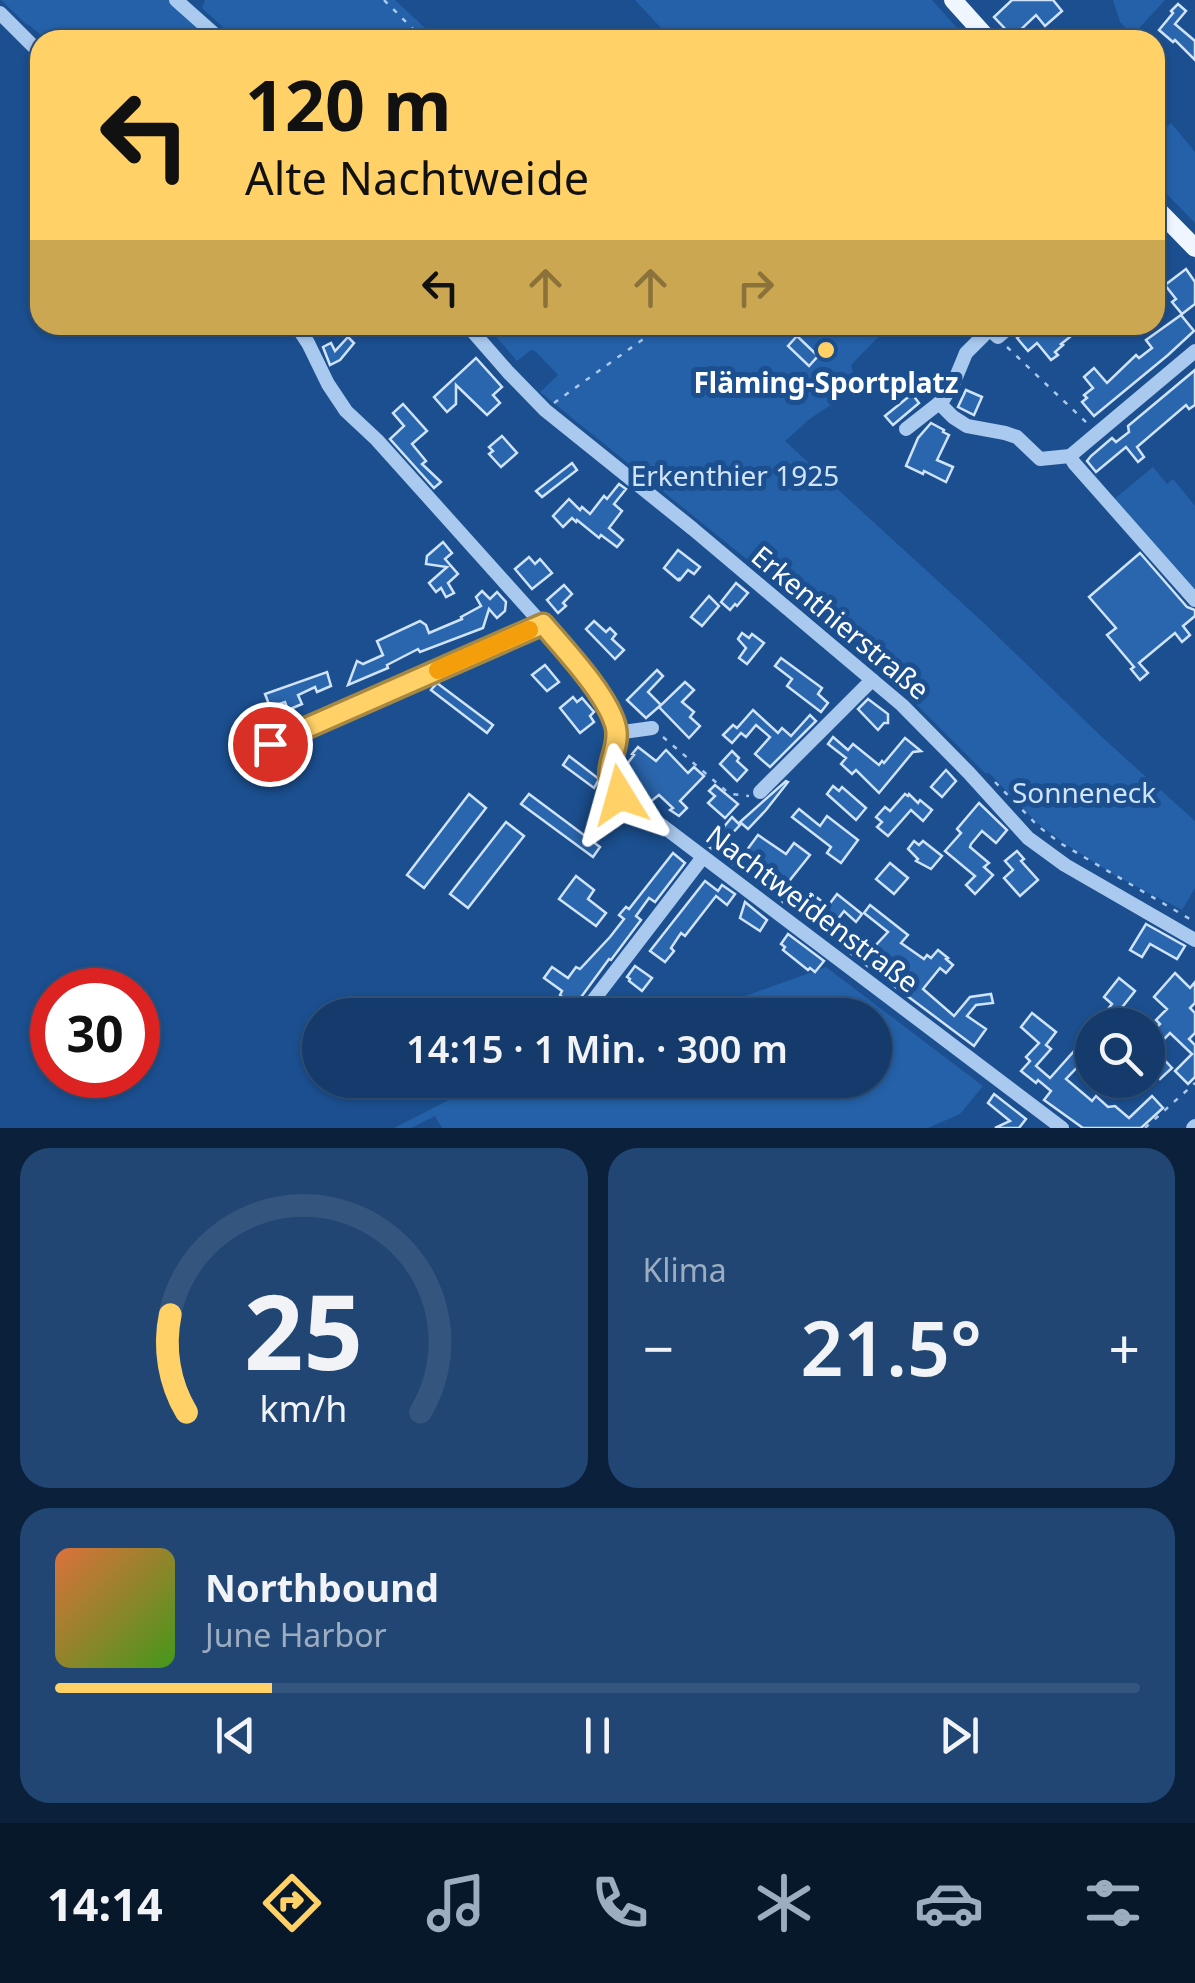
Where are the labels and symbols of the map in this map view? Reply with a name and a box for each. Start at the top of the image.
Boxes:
marker: Fläming-Sportplatz [815,339,837,361]
place label: Fläming-Sportplatz [693,363,959,401]
park label: Erkenthier 1925 [631,456,839,494]
street label: Erkenthierstraße [744,536,938,708]
pin [228,702,313,787]
position arrow [568,743,672,847]
park label: Sonneneck [1012,773,1156,811]
street label: Nachtweidenstraße [699,816,927,1000]
speed limit sign: 30 [30,968,160,1098]

